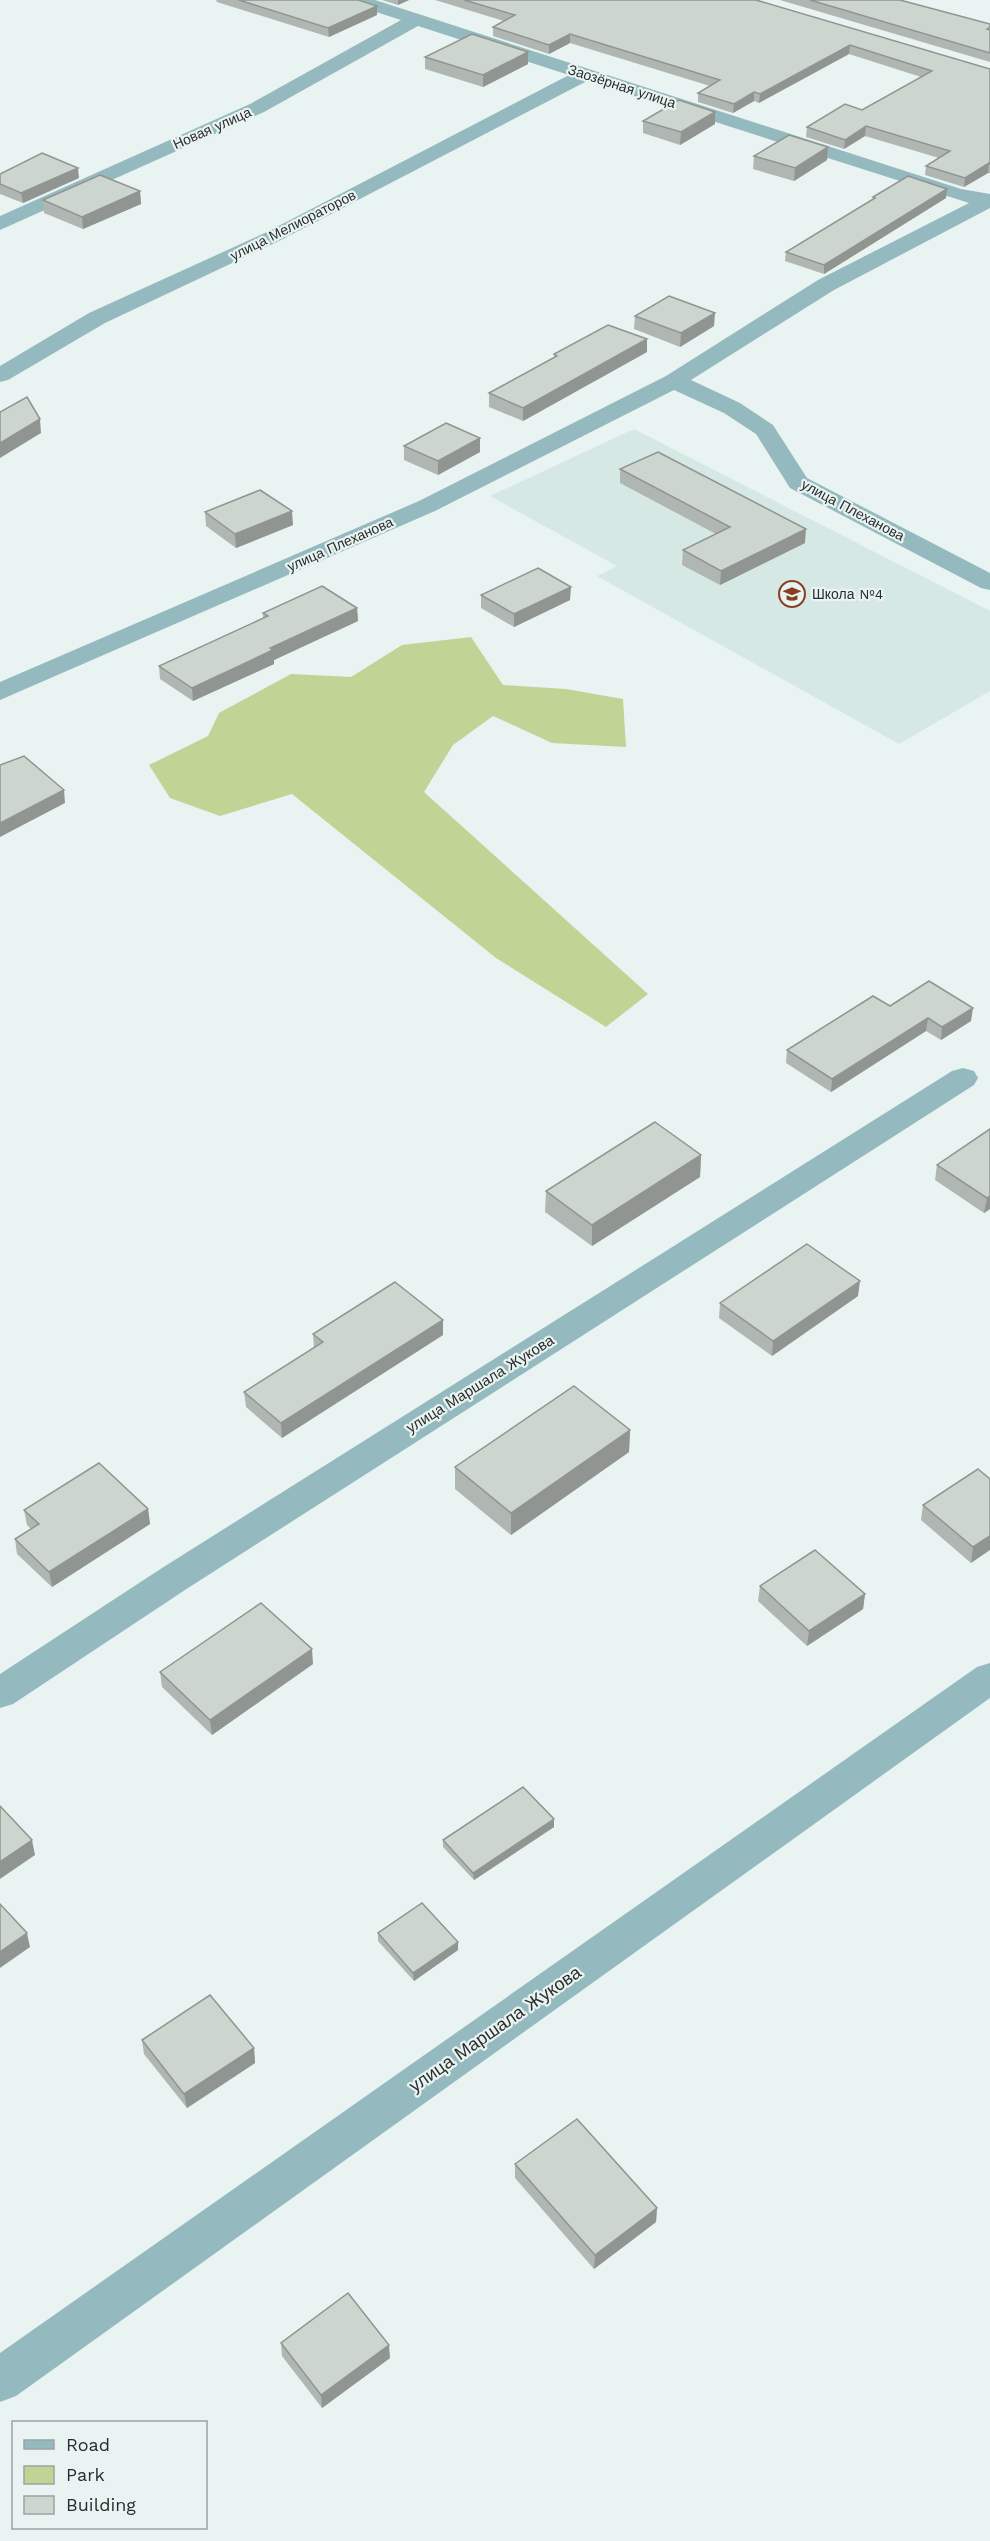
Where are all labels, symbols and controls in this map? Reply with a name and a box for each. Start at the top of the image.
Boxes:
street label: Заозёрная улица [566,61,678,111]
street label: Новая улица [170,104,254,152]
street label: улица Мелиораторов [228,186,358,264]
street label: улица Плеханова [799,476,907,544]
street label: улица Плеханова [285,513,396,575]
school or university icon: Школа №4 [777,579,807,609]
place label: Школа №4 [812,586,883,602]
street label: улица Маршала Жукова [403,1331,558,1437]
street label: улица Маршала Жукова [405,1961,585,2096]
legend [12,2421,207,2529]
text: Road [66,2434,110,2455]
text: Park [66,2464,105,2485]
text: Building [66,2494,136,2515]

